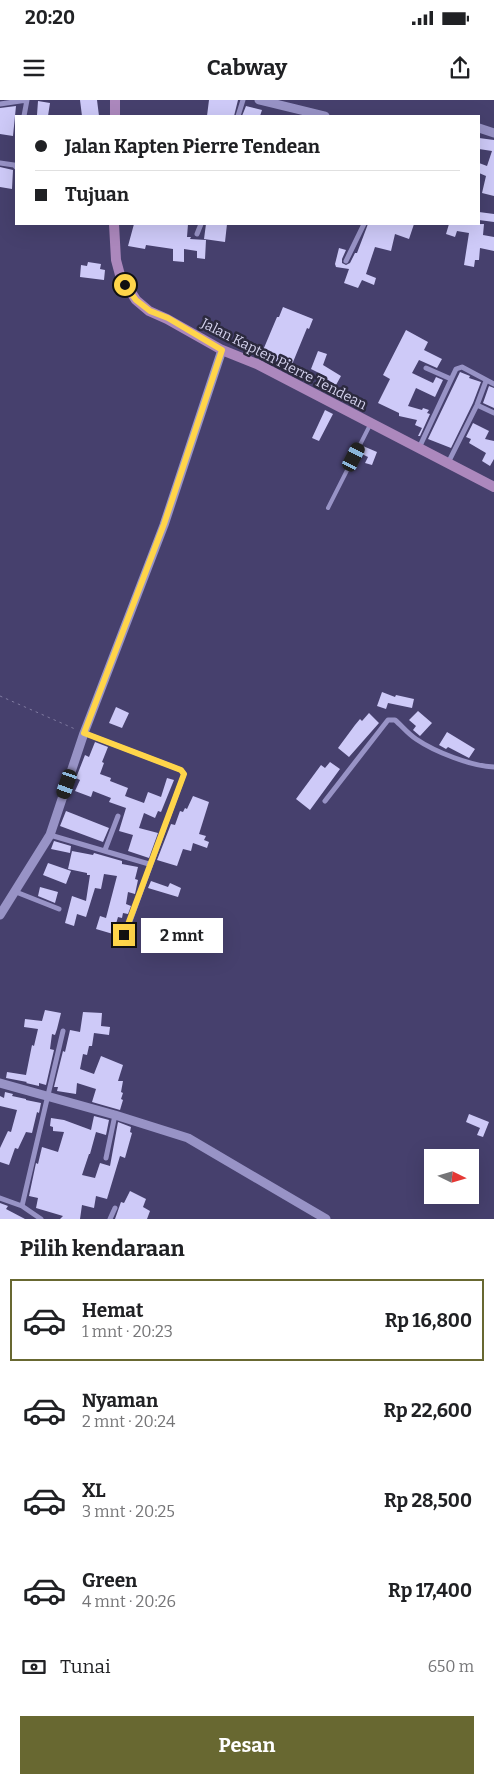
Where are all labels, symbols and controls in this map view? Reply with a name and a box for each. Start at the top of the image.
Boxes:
text: 20:20 [25,6,75,29]
icon: menu [20,54,48,82]
text: Cabway [207,54,287,81]
icon: share [446,54,474,82]
text: Jalan Kapten Pierre Tendean [65,135,320,158]
text: Tujuan [65,183,129,206]
route start [114,274,136,296]
street label: Jalan Kapten Pierre Tendean [197,314,370,413]
car [340,440,367,474]
car [55,767,78,801]
callout: 2 mnt [142,918,224,952]
route end [113,924,135,946]
text: 2 mnt [160,926,204,945]
north arrow [424,1149,479,1204]
map controls [424,1149,479,1204]
text: Pilih kendaraan [20,1235,185,1262]
icon: car [22,1298,67,1343]
text: Hemat [82,1299,144,1322]
text: Rp 16,800 [385,1309,472,1332]
text: 1 mnt · 20:23 [82,1322,173,1341]
icon: car [22,1388,67,1433]
text: Nyaman [82,1389,158,1412]
text: Rp 22,600 [384,1399,472,1422]
text: 2 mnt · 20:24 [82,1412,175,1431]
icon: car [22,1478,67,1523]
text: XL [82,1479,106,1502]
text: Rp 28,500 [384,1489,472,1512]
text: 3 mnt · 20:25 [82,1502,175,1521]
icon: car [22,1568,67,1613]
text: Green [82,1569,137,1592]
text: Rp 17,400 [388,1579,472,1602]
text: 4 mnt · 20:26 [82,1592,176,1611]
icon: cash [20,1653,48,1681]
text: Tunai [60,1655,111,1678]
text: 650 m [428,1657,474,1676]
button: Pesan [20,1716,474,1774]

